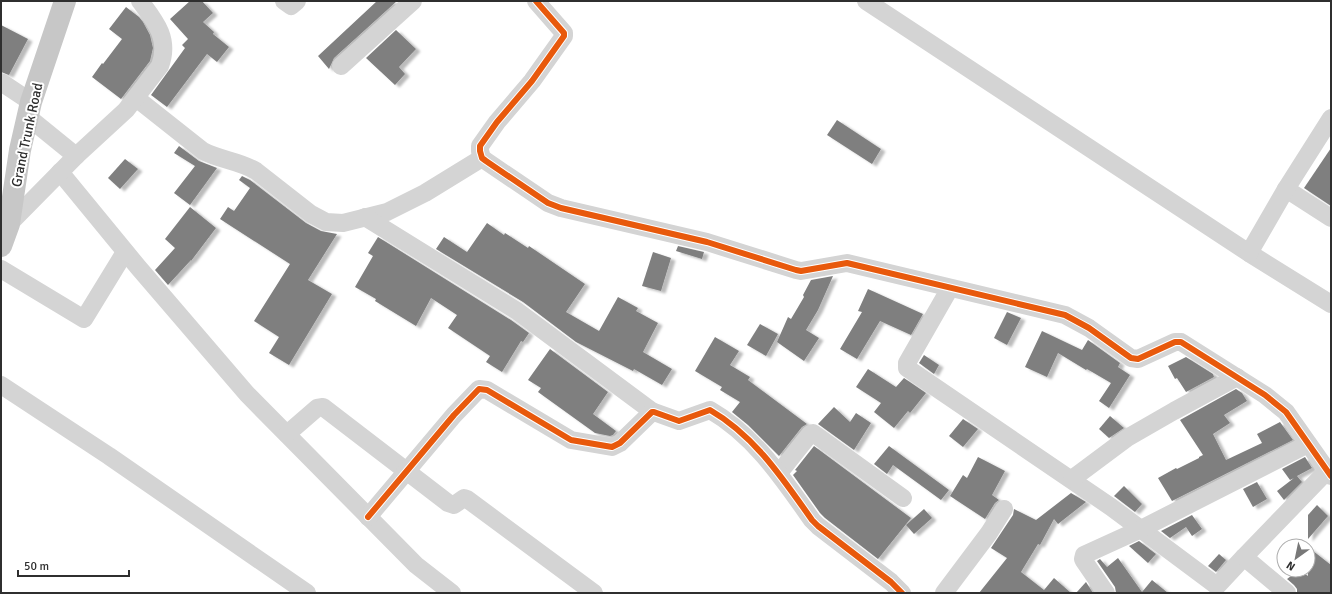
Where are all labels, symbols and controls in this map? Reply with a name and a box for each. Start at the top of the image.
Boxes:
street label: Grand Trunk Road [8,81,46,189]
north arrow [1276,538,1316,578]
scale bar [18,552,129,578]
text: N [1284,558,1298,574]
text: 50 m [24,559,49,574]

